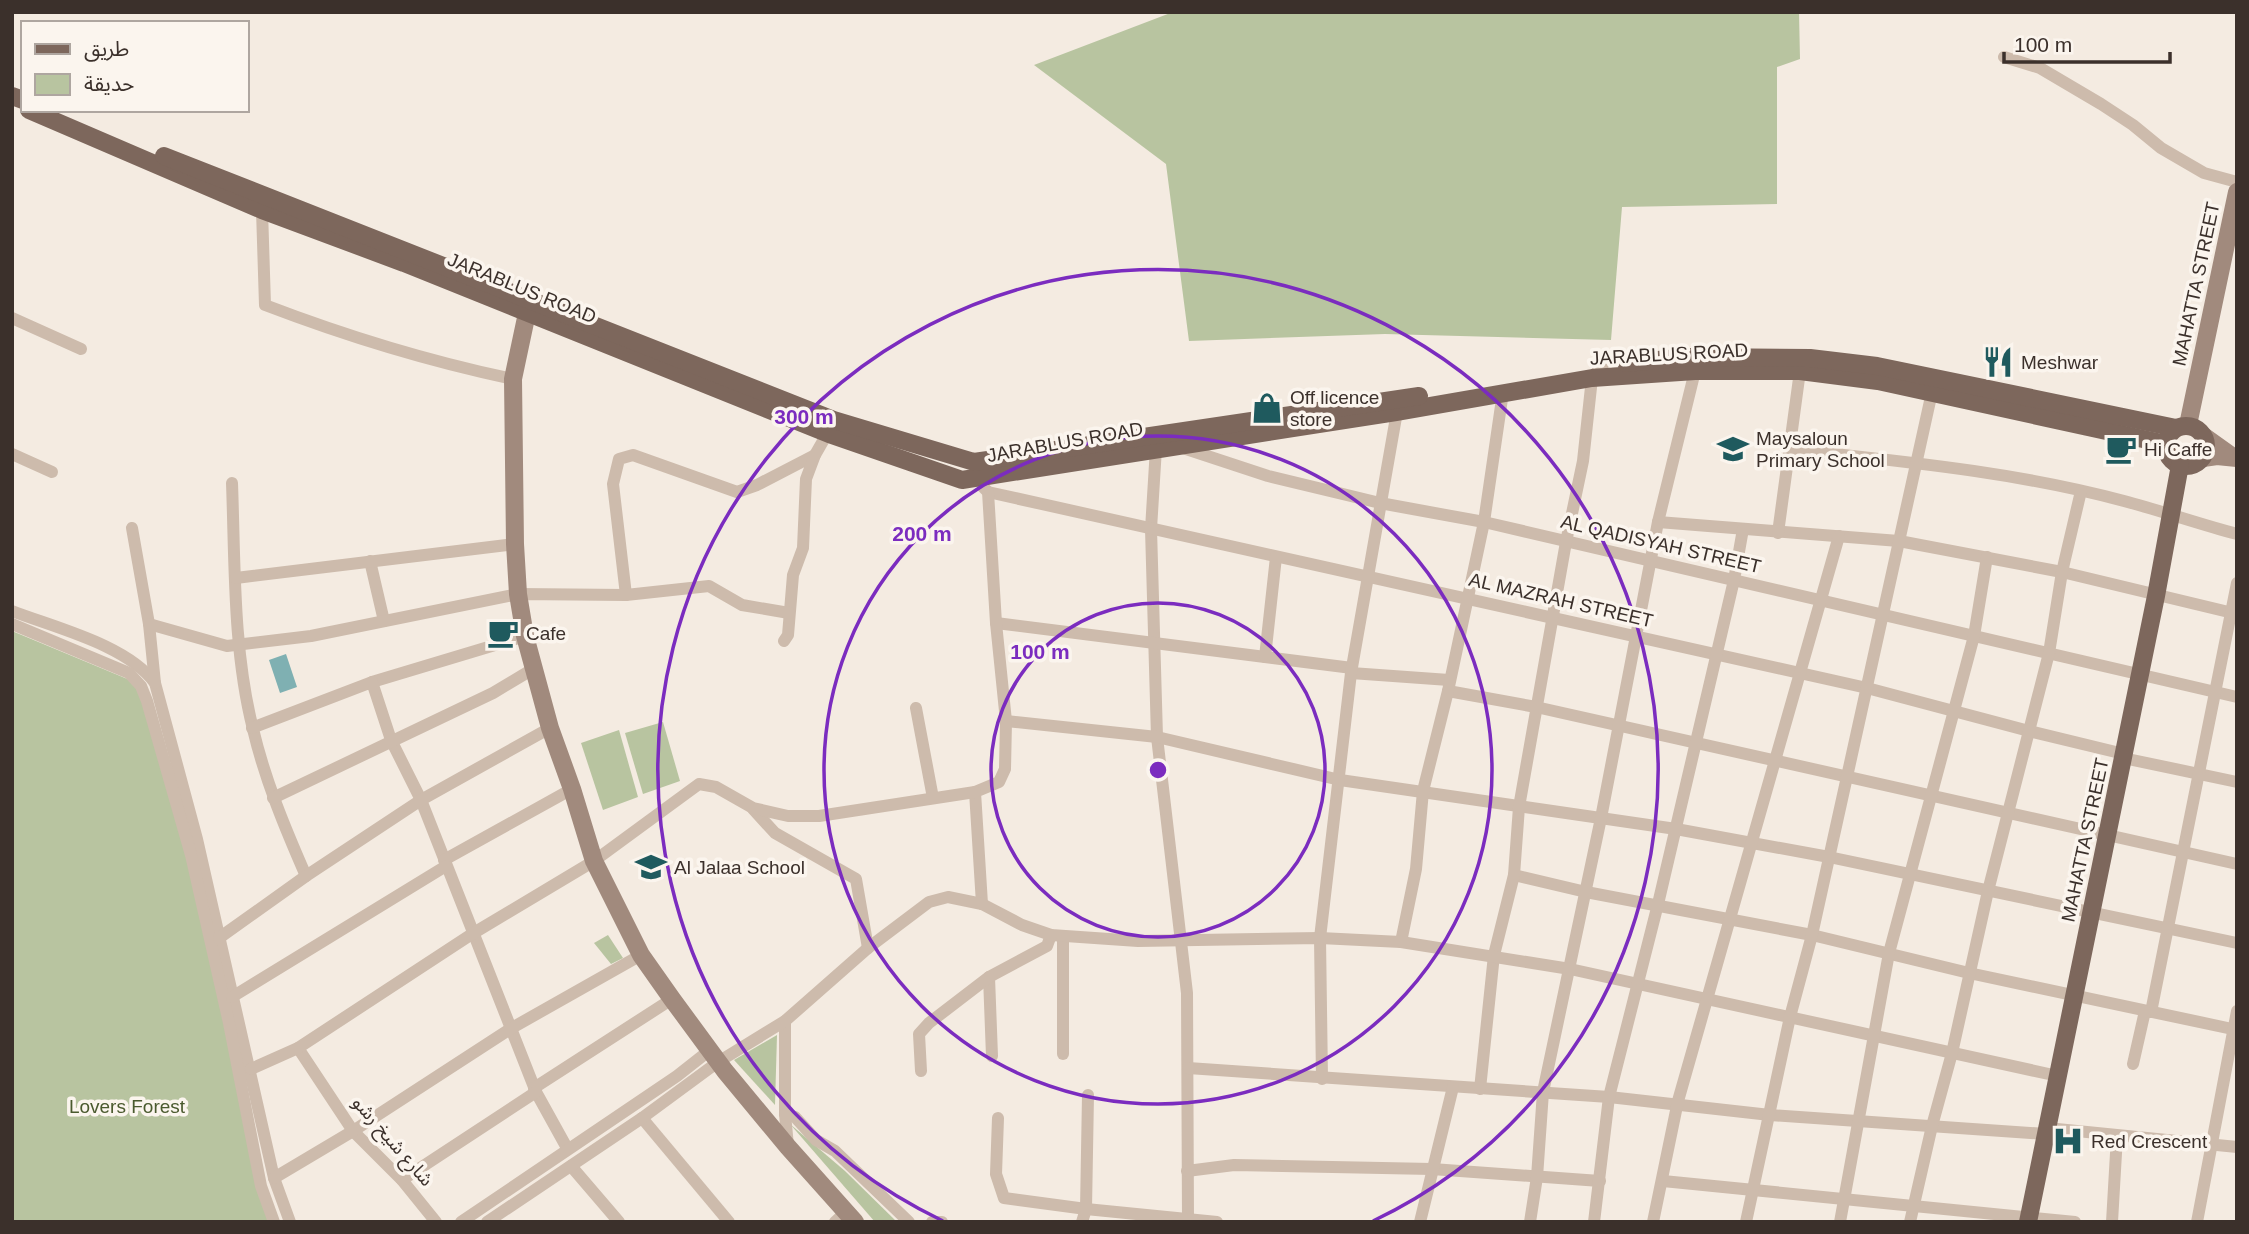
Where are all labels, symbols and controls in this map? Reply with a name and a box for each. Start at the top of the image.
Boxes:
legend [21,21,248,112]
scale bar [2004,21,2170,65]
text: 100 m [2014,33,2072,56]
text: طريق [84,37,129,62]
text: حديقة [84,72,134,95]
street label: MAHATTA STREET [2168,200,2224,368]
street label: JARABLUS ROAD [445,249,599,327]
street label: JARABLUS ROAD [1589,339,1749,369]
restaurant icon: Meshwar [1981,345,2015,379]
place label: Meshwar [2021,352,2099,373]
place label: Off licence store [1290,387,1379,430]
shop icon: Off licence store [1250,391,1284,425]
text: 300 m [774,405,834,428]
street label: JARABLUS ROAD [985,418,1145,466]
place label: Maysaloun Primary School [1756,428,1885,471]
school or university icon: Maysaloun Primary School [1716,432,1750,466]
cafe icon: Hi Caffe [2104,432,2138,466]
place label: Hi Caffe [2144,439,2212,460]
street label: AL QADISYAH STREET [1559,511,1764,577]
text: 200 m [892,522,952,545]
street label: AL MAZRAH STREET [1467,569,1655,631]
cafe icon: Cafe [486,616,520,650]
place label: Cafe [526,623,566,644]
text: 100 m [1010,640,1070,663]
street label: MAHATTA STREET [2057,756,2113,924]
centre of rings [1146,758,1170,782]
school or university icon: Al Jalaa School [634,850,668,884]
place label: Al Jalaa School [674,857,805,878]
street label: شارع شيخ رشو [345,1092,438,1193]
park label: Lovers Forest [69,1096,186,1117]
hospital icon: Red Crescent [2051,1124,2085,1158]
place label: Red Crescent [2091,1131,2208,1152]

